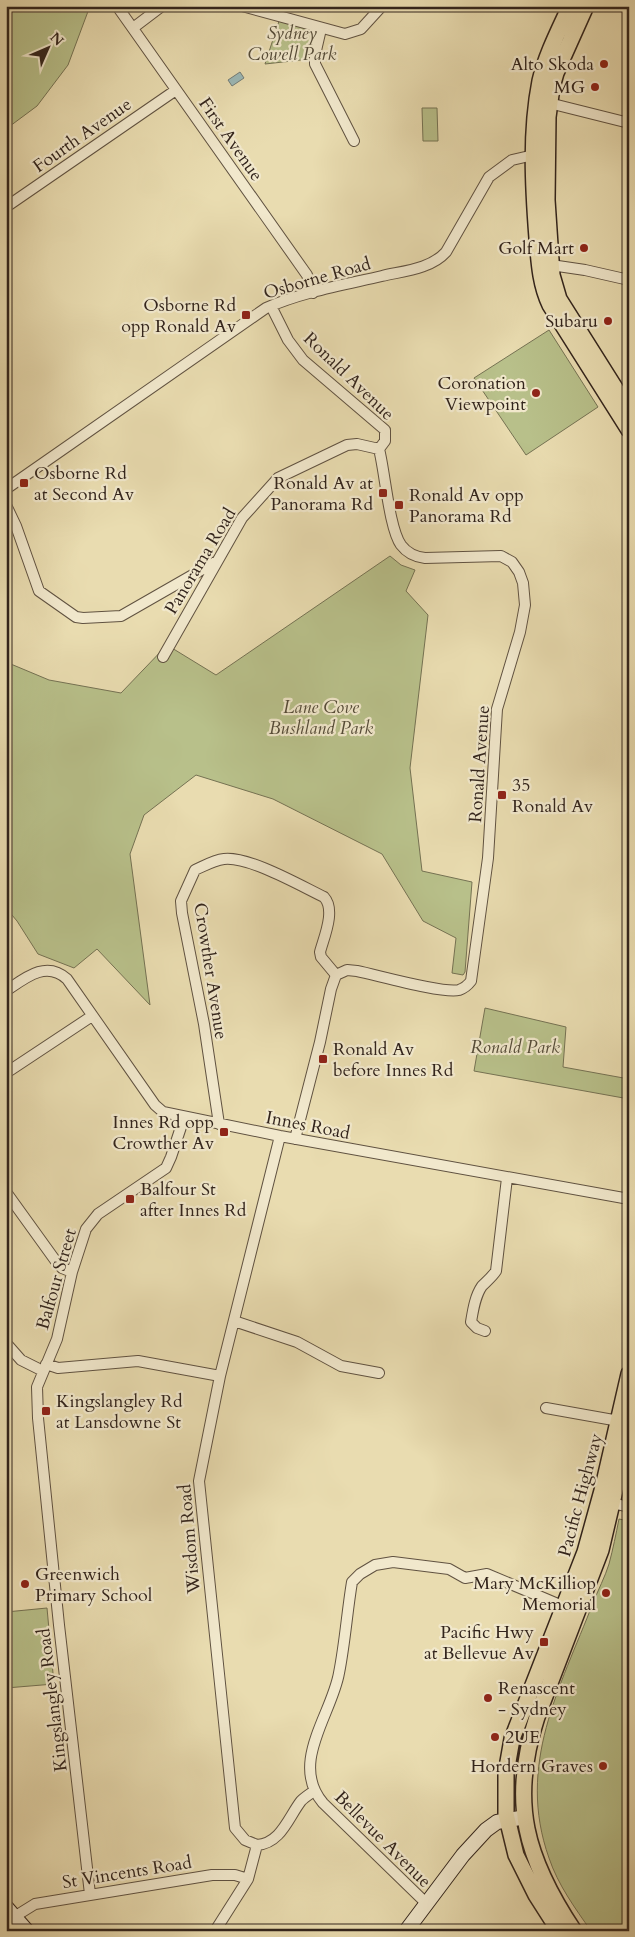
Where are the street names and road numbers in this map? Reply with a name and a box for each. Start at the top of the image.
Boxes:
street label: Fourth Avenue [28,92,137,179]
street label: First Avenue [193,92,269,186]
street label: Osborne Road [261,251,374,306]
street label: Ronald Avenue [298,327,400,426]
street label: Panorama Road [159,503,242,619]
street label: Ronald Avenue [463,705,496,824]
street label: Crowther Avenue [187,901,234,1041]
street label: Innes Road [264,1105,353,1146]
street label: Balfour Street [30,1225,83,1333]
street label: Pacific Highway [552,1430,609,1560]
street label: Wisdom Road [172,1483,207,1596]
street label: Kingslangley Road [31,1626,74,1773]
street label: Bellevue Avenue [329,1785,437,1893]
street label: St Vincents Road [61,1850,194,1895]

